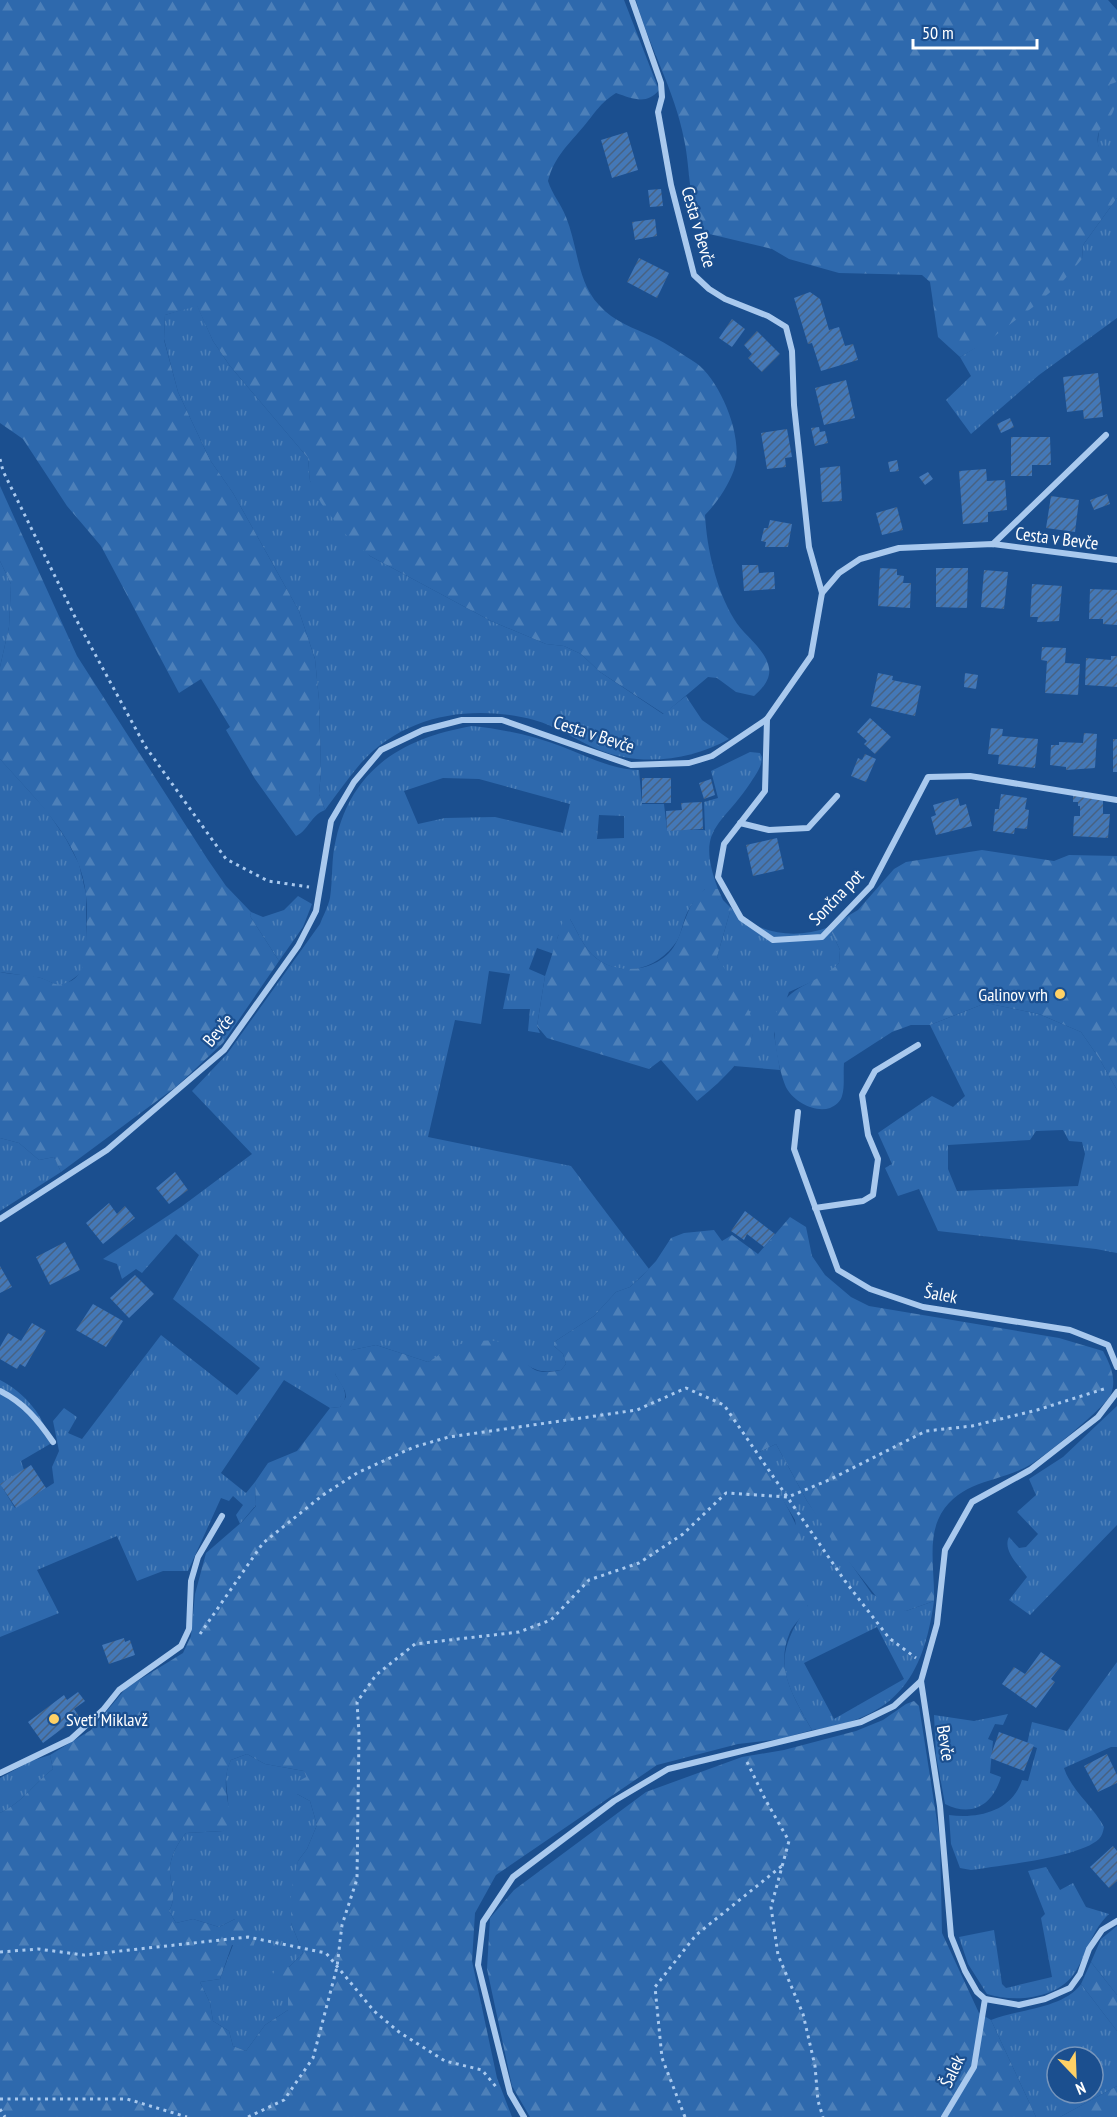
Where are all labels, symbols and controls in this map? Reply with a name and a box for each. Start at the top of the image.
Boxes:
scale bar [913,12,1038,50]
text: 50 m [922,21,954,44]
street label: Cesta v Bevče [676,184,722,270]
street label: Cesta v Bevče [1014,521,1100,555]
street label: Cesta v Bevče [551,710,637,758]
street label: Sončna pot [804,864,868,930]
place label: Galinov vrh [978,983,1048,1006]
marker: Galinov vrh [1053,987,1067,1001]
street label: Bevče [198,1009,238,1051]
street label: Šalek [922,1280,960,1308]
place label: Sveti Miklavž [66,1708,148,1731]
marker: Sveti Miklavž [47,1712,61,1726]
street label: Bevče [932,1723,960,1763]
north arrow [1045,2045,1105,2105]
street label: Šalek [934,2051,970,2091]
text: N [1073,2078,1089,2100]

